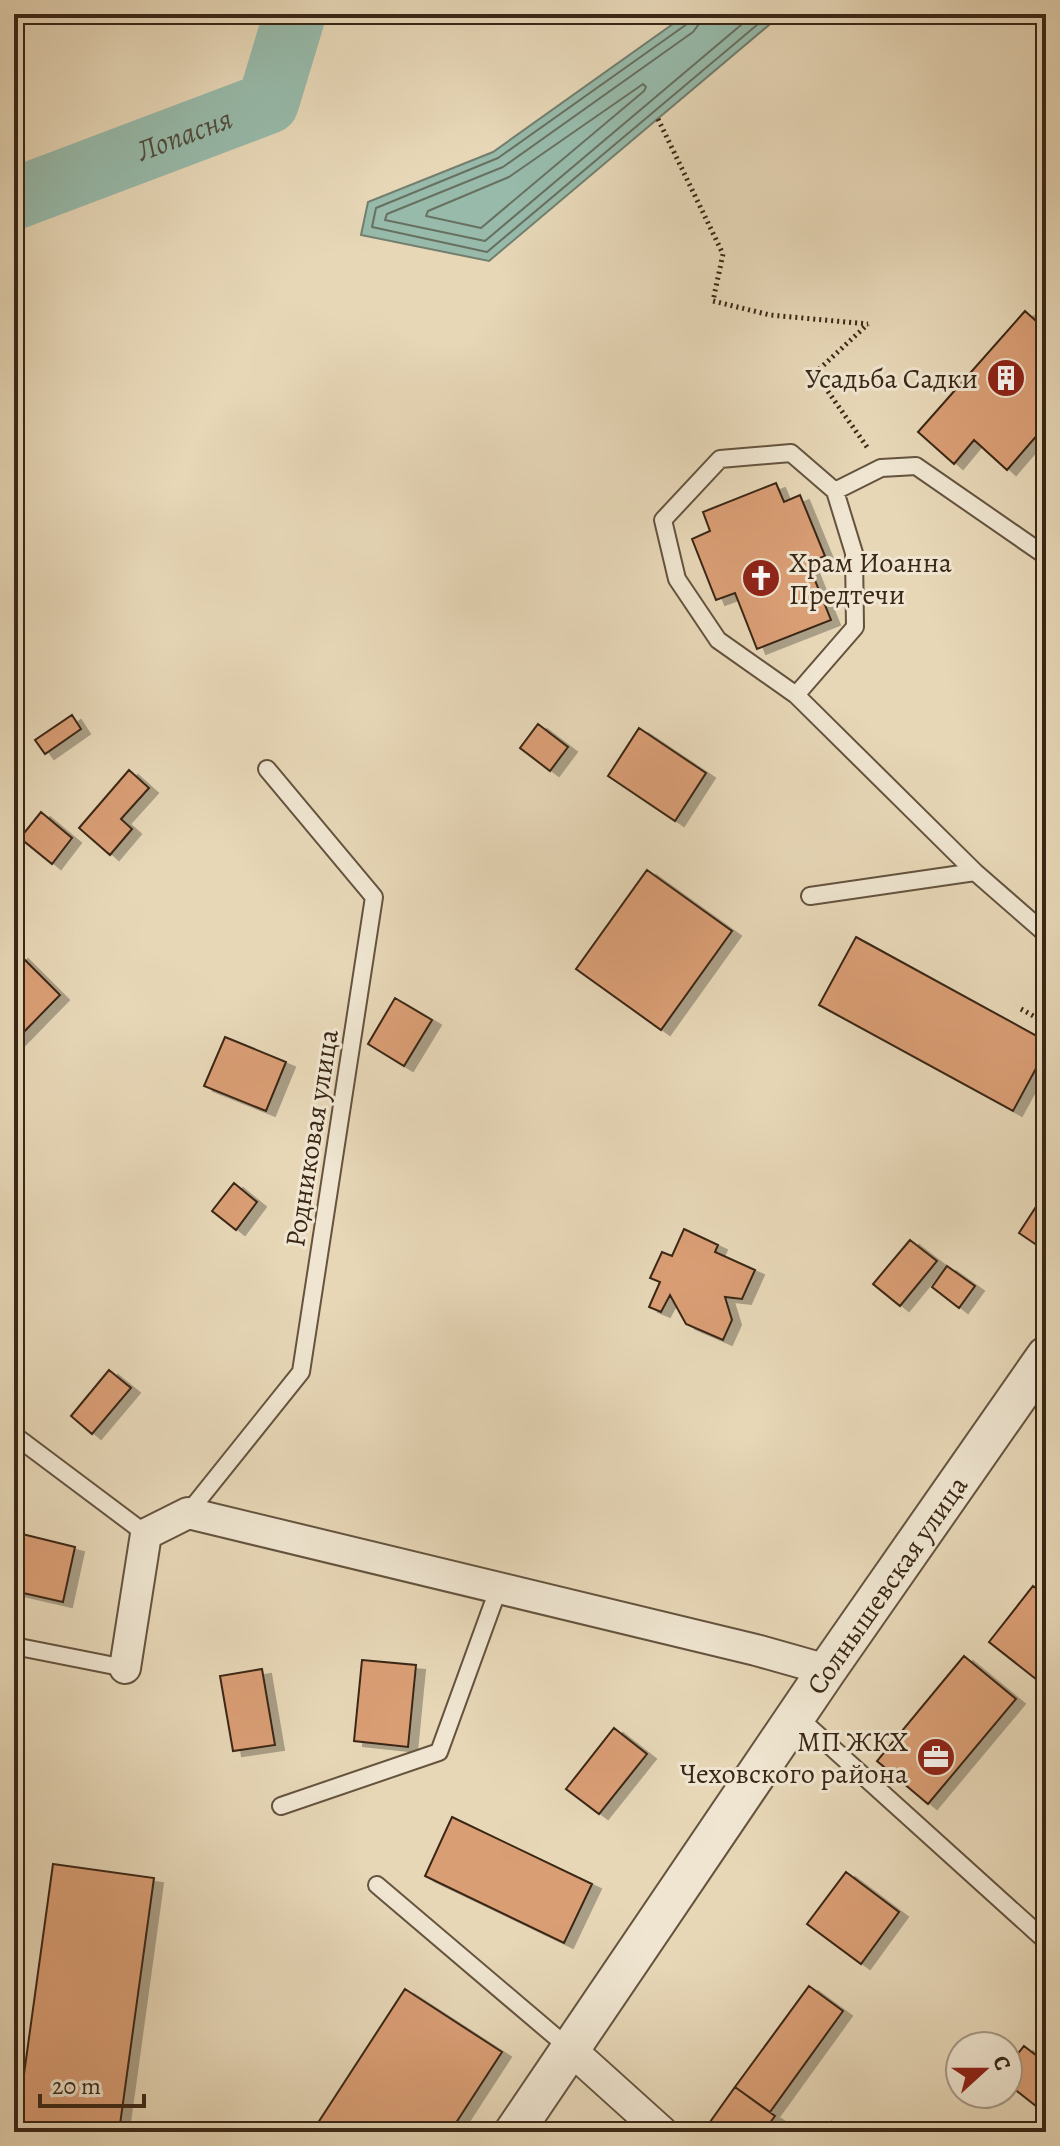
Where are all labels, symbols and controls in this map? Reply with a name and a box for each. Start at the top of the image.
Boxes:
water label: Лопасня [130,98,238,171]
building icon: Усадьба Садки [985,357,1027,399]
place label: Усадьба Садки [805,360,978,398]
place label: Храм Иоанна Предтечи [789,544,952,614]
church icon: Храм Иоанна Предтечи [740,557,782,599]
street label: Родниковая улица [276,1027,348,1250]
street label: Солнышевская улица [798,1468,977,1702]
place label: МП ЖКХ Чеховского района [680,1723,909,1793]
office icon: МП ЖКХ Чеховского района [915,1736,957,1778]
north arrow [944,2030,1024,2110]
text: С [985,2051,1018,2075]
scale bar [40,2058,144,2108]
text: 20 m [52,2070,101,2102]

